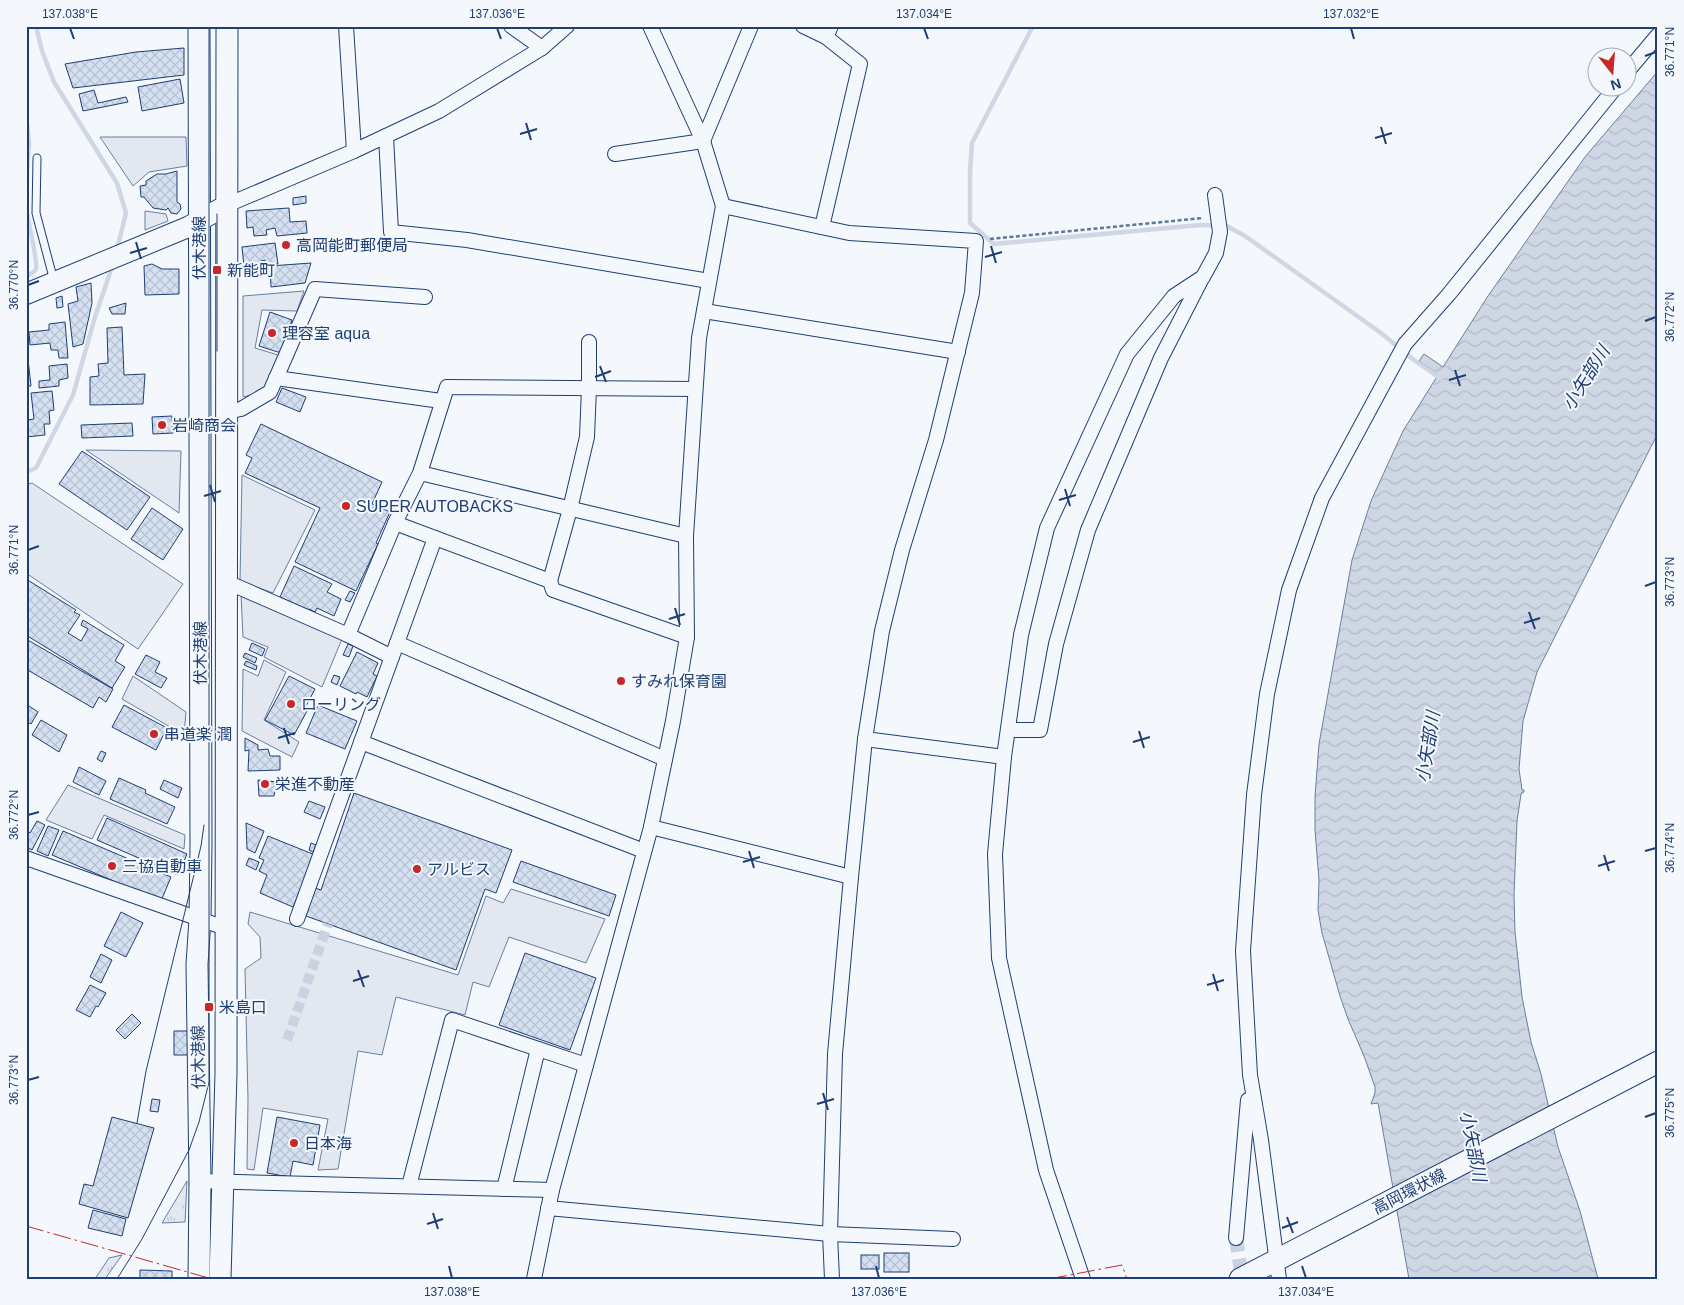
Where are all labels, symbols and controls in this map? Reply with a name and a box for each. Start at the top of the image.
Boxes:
text: 137.038°E [42,7,98,21]
text: 137.036°E [469,7,525,21]
text: 137.034°E [896,7,952,21]
text: 137.032°E [1323,7,1379,21]
text: 36.771°N [1663,27,1677,77]
north arrow [1586,48,1636,98]
text: N [1609,75,1623,94]
street label: 伏木港線 [191,216,208,280]
place label: 高岡能町郵便局 [296,237,408,254]
marker: 高岡能町郵便局 [280,239,292,251]
text: 36.770°N [7,260,21,310]
place label: 新能町 [227,262,275,279]
marker: 新能町 [211,264,223,276]
text: 36.772°N [1663,292,1677,342]
place label: 理容室 aqua [282,325,370,342]
marker: 理容室 aqua [266,327,278,339]
water label: 小矢部川 [1558,340,1615,414]
place label: 岩崎商会 [172,417,236,434]
marker: 岩崎商会 [156,419,168,431]
place label: SUPER AUTOBACKS [356,498,513,515]
marker: SUPER AUTOBACKS [340,500,352,512]
text: 36.771°N [7,525,21,575]
text: 36.773°N [1663,557,1677,607]
street label: 伏木港線 [192,621,209,685]
place label: すみれ保育園 [631,673,727,690]
marker: すみれ保育園 [615,675,627,687]
place label: ローリング [301,696,381,713]
marker: ローリング [285,698,297,710]
water label: 小矢部川 [1412,708,1444,784]
place label: 串道楽 潤 [164,726,232,743]
marker: 串道楽 潤 [148,728,160,740]
place label: 栄進不動産 [275,776,355,793]
marker: 栄進不動産 [259,778,271,790]
text: 36.772°N [7,790,21,840]
text: 36.774°N [1663,823,1677,873]
place label: 三協自動車 [122,858,202,875]
marker: 三協自動車 [106,860,118,872]
place label: アルビス [427,861,491,878]
marker: アルビス [411,863,423,875]
place label: 米島口 [219,999,267,1016]
marker: 米島口 [203,1001,215,1013]
street label: 伏木港線 [189,1025,208,1089]
text: 36.773°N [7,1055,21,1105]
text: 36.775°N [1663,1088,1677,1138]
water label: 小矢部川 [1456,1109,1490,1185]
place label: 日本海 [304,1135,352,1152]
marker: 日本海 [288,1137,300,1149]
street label: 高岡環状線 [1370,1166,1449,1217]
text: 137.038°E [424,1285,480,1299]
text: 137.036°E [851,1285,907,1299]
text: 137.034°E [1278,1285,1334,1299]

